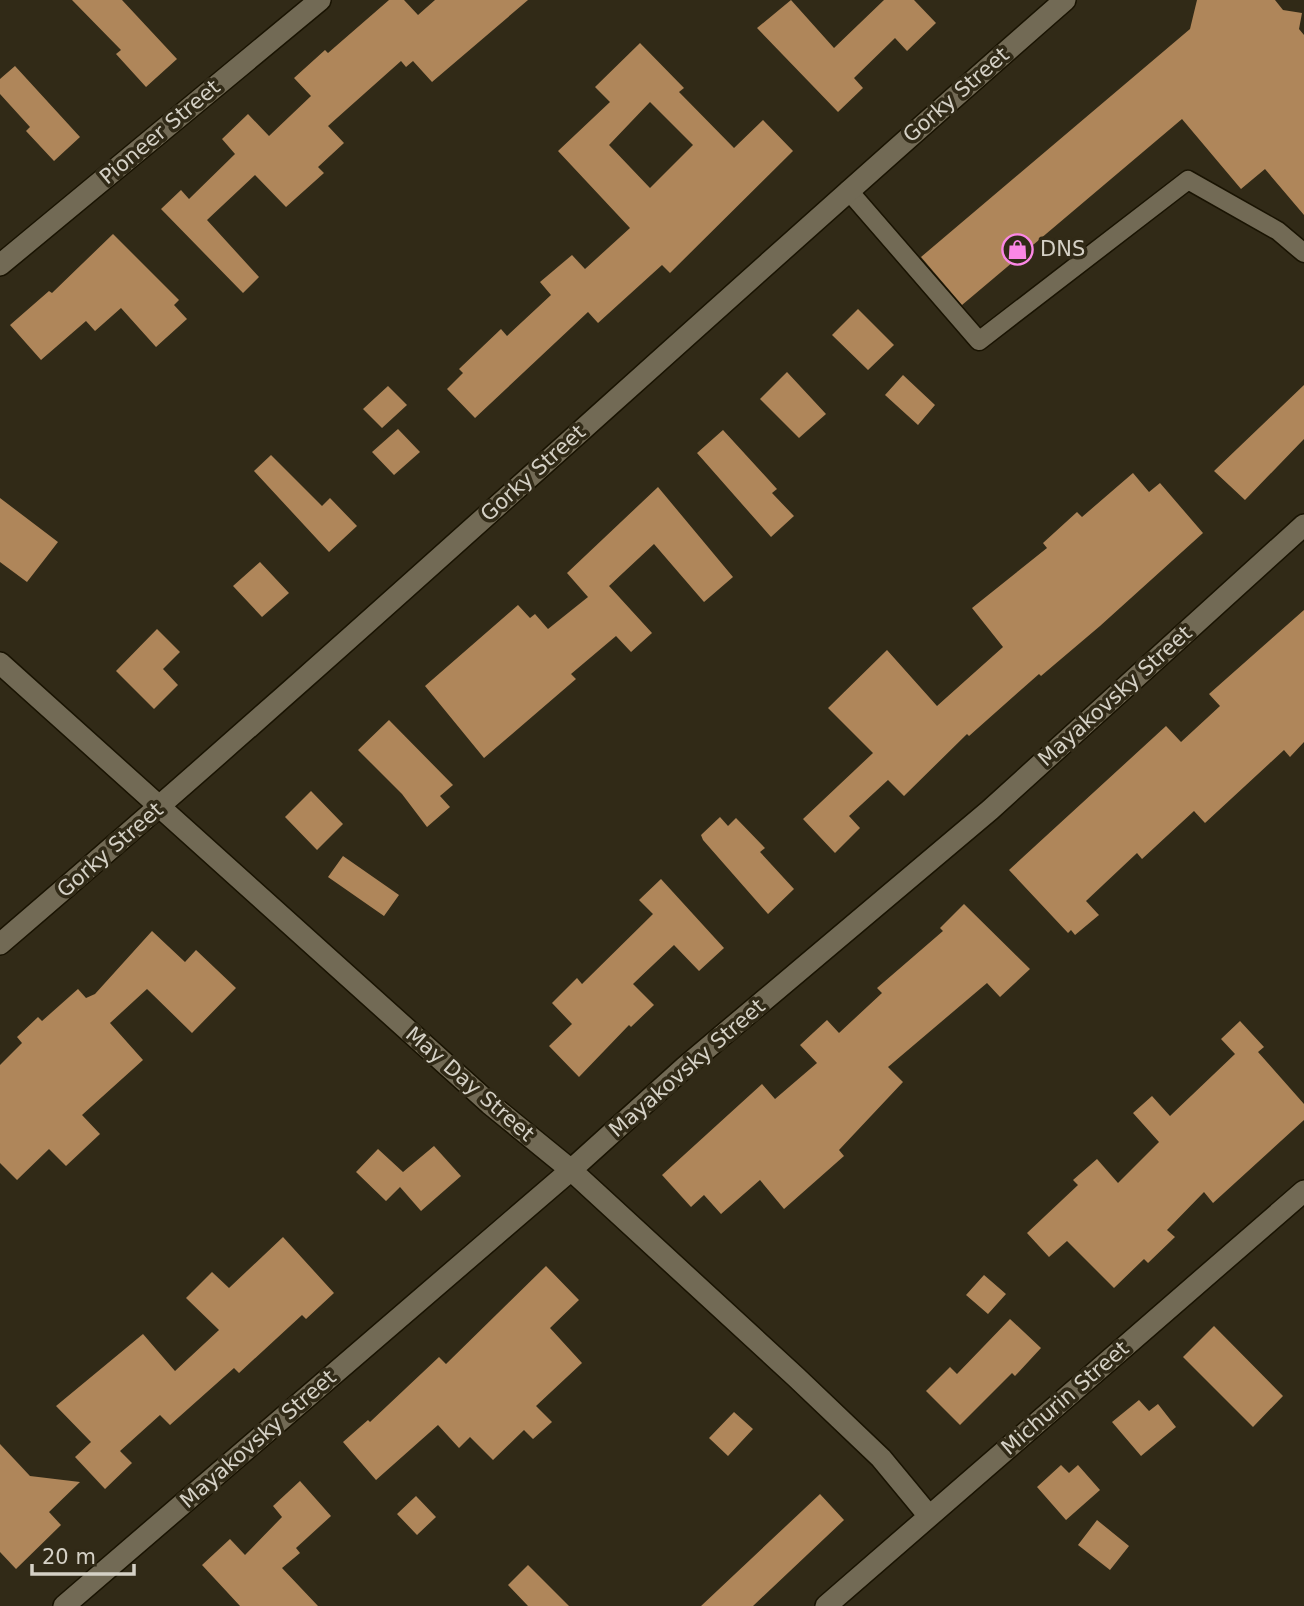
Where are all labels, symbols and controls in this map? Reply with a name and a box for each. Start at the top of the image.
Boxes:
street label: Gorky Street [898,43,1014,147]
street label: Pioneer Street [95,75,225,189]
shop icon: DNS [1000,232,1034,266]
place label: DNS [1040,237,1085,261]
street label: Gorky Street [476,420,590,526]
street label: Mayakovsky Street [1033,621,1197,771]
street label: Gorky Street [52,798,168,902]
street label: Mayakovsky Street [604,994,770,1142]
street label: May Day Street [401,1022,539,1146]
street label: Michurin Street [997,1336,1133,1460]
street label: Mayakovsky Street [175,1365,341,1513]
scale bar [32,1532,133,1576]
text: 20 m [42,1545,96,1569]

